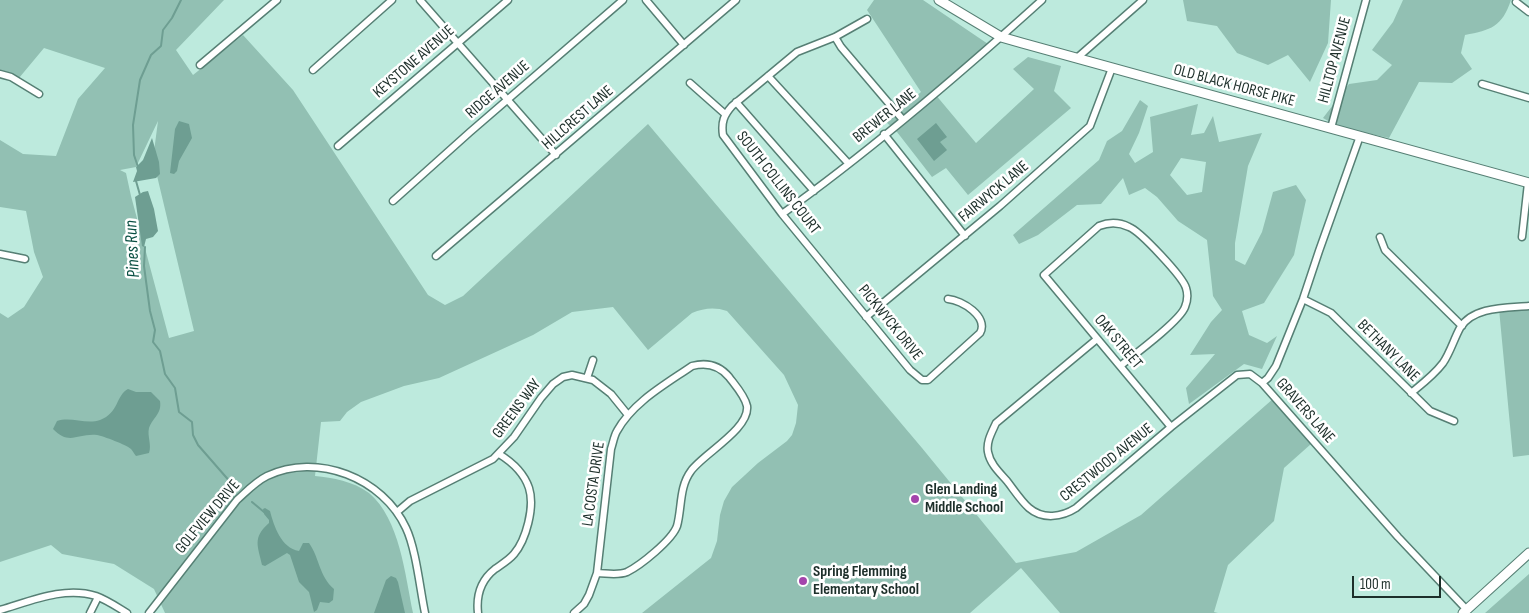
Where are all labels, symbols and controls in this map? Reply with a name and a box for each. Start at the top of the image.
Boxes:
street label: HILLTOP AVENUE [1314,15,1356,105]
street label: KEYSTONE AVENUE [369,22,459,102]
street label: RIDGE AVENUE [462,57,534,123]
street label: OLD BLACK HORSE PIKE [1171,61,1297,111]
street label: HILLCREST LANE [538,82,618,154]
street label: BREWER LANE [850,85,920,147]
street label: SOUTH COLLINS COURT [732,128,824,238]
street label: FAIRWYCK LANE [955,157,1033,227]
water label: Pines Run [121,220,145,278]
street label: PICKWYCK DRIVE [854,281,926,365]
street label: OAK STREET [1090,311,1146,373]
street label: BETHANY LANE [1353,316,1423,386]
street label: GRAVERS LANE [1272,375,1338,447]
street label: GREENS WAY [489,376,545,442]
street label: CRESTWOOD AVENUE [1056,420,1158,506]
street label: LA COSTA DRIVE [579,440,609,528]
street label: GOLFVIEW DRIVE [172,476,244,558]
place label: Glen Landing Middle School [925,480,1003,518]
marker: Glen Landing Middle School [909,493,921,505]
place label: Spring Flemming Elementary School [813,562,919,600]
scale bar [1354,566,1443,598]
marker: Spring Flemming Elementary School [797,575,809,587]
text: 100 m [1360,575,1391,594]

